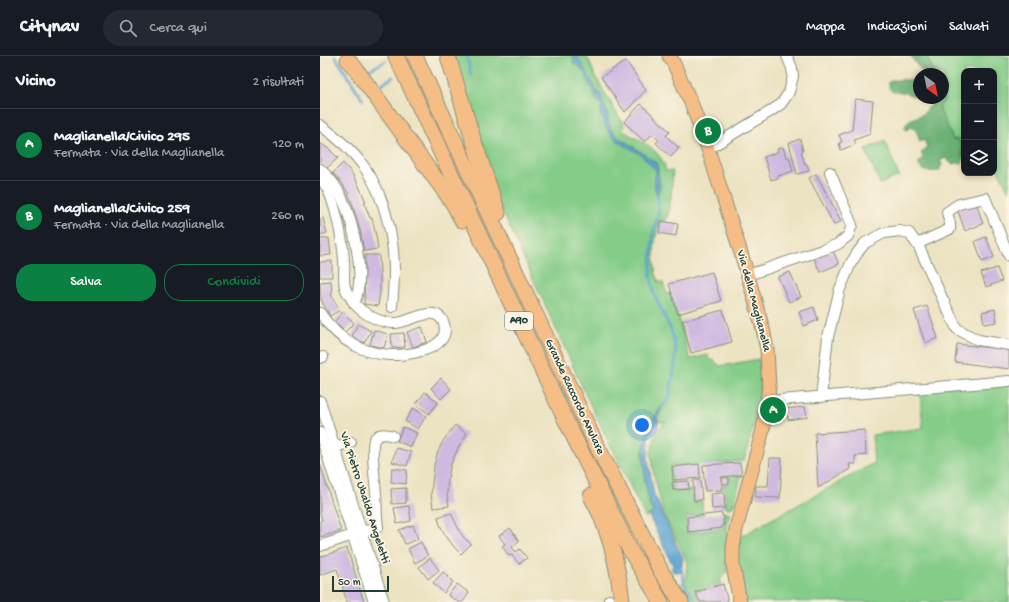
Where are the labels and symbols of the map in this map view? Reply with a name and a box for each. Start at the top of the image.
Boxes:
north arrow [913,68,949,104]
pin: B [695,116,721,146]
street label: Via della Maglianella [732,248,773,354]
road number: A90 [505,312,533,330]
street label: Grande Raccordo Anulare [541,337,607,458]
pin: A [760,395,786,425]
your location [632,415,652,435]
street label: Via Pietro Ubaldo Angeletti [336,429,392,566]
scale bar [332,574,389,593]

